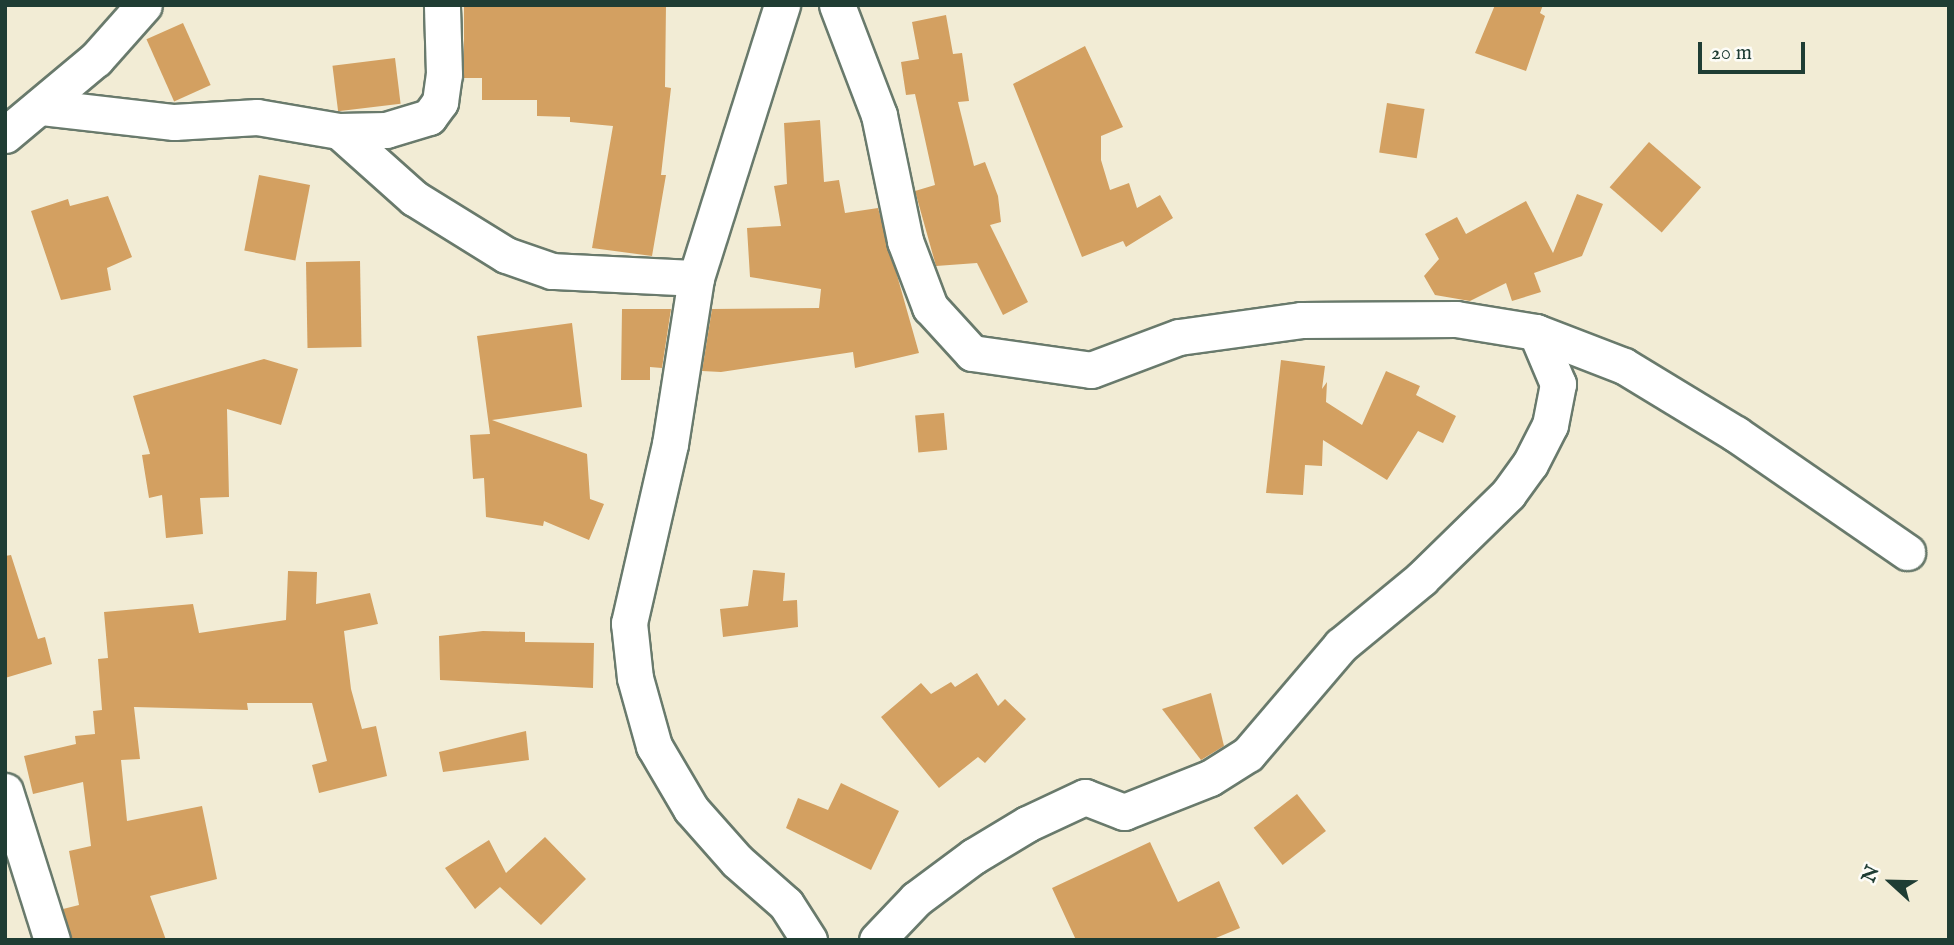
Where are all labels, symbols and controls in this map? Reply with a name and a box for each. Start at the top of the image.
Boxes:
scale bar [1702,28,1809,72]
text: 20 m [1711,40,1752,67]
north arrow [1856,847,1926,917]
text: N [1857,862,1886,886]

